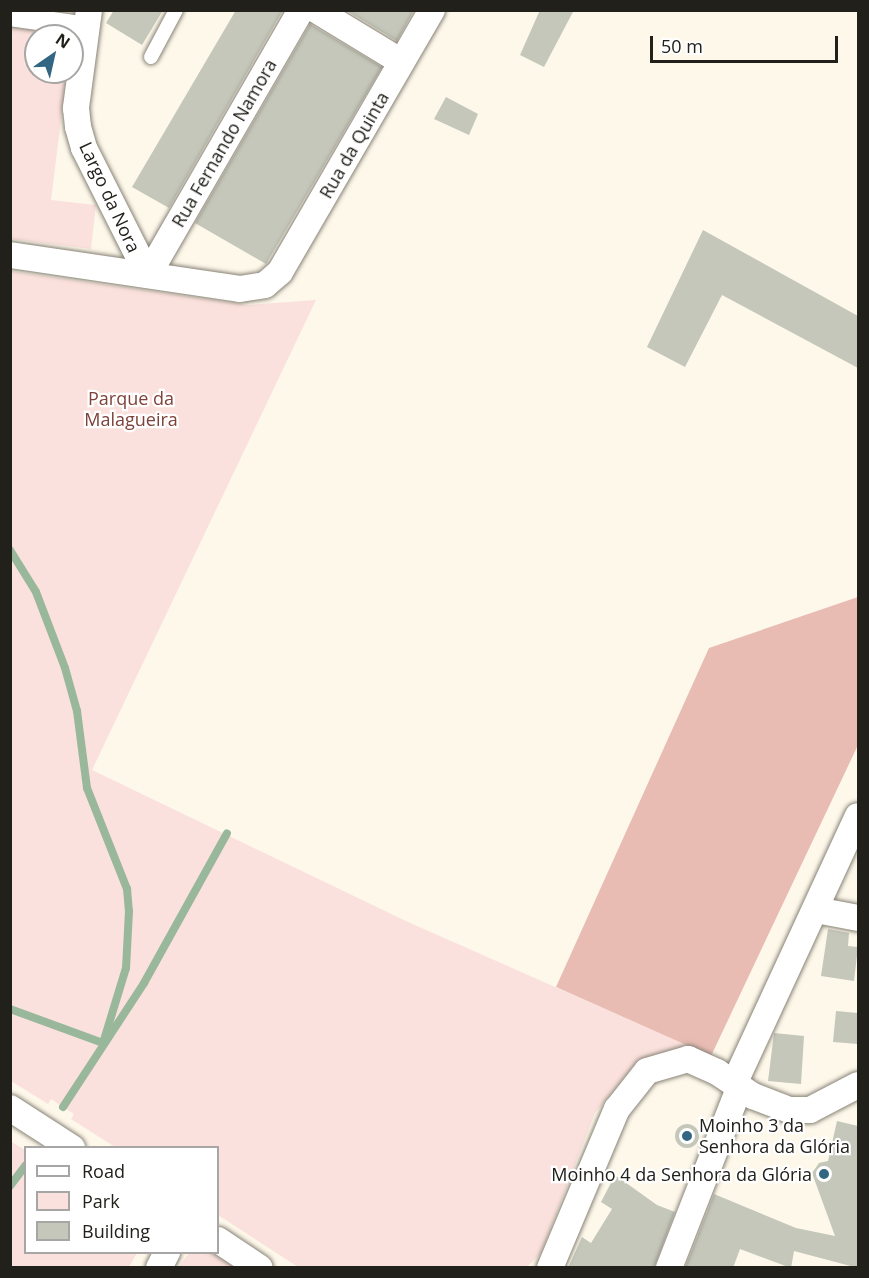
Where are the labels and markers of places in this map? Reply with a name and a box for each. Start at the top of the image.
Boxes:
place label: Moinho 3 da Senhora da Glória [699,1115,850,1158]
marker: Moinho 3 da Senhora da Glória [680,1129,694,1143]
place label: Moinho 4 da Senhora da Glória [551,1163,812,1185]
marker: Moinho 4 da Senhora da Glória [817,1167,831,1181]

